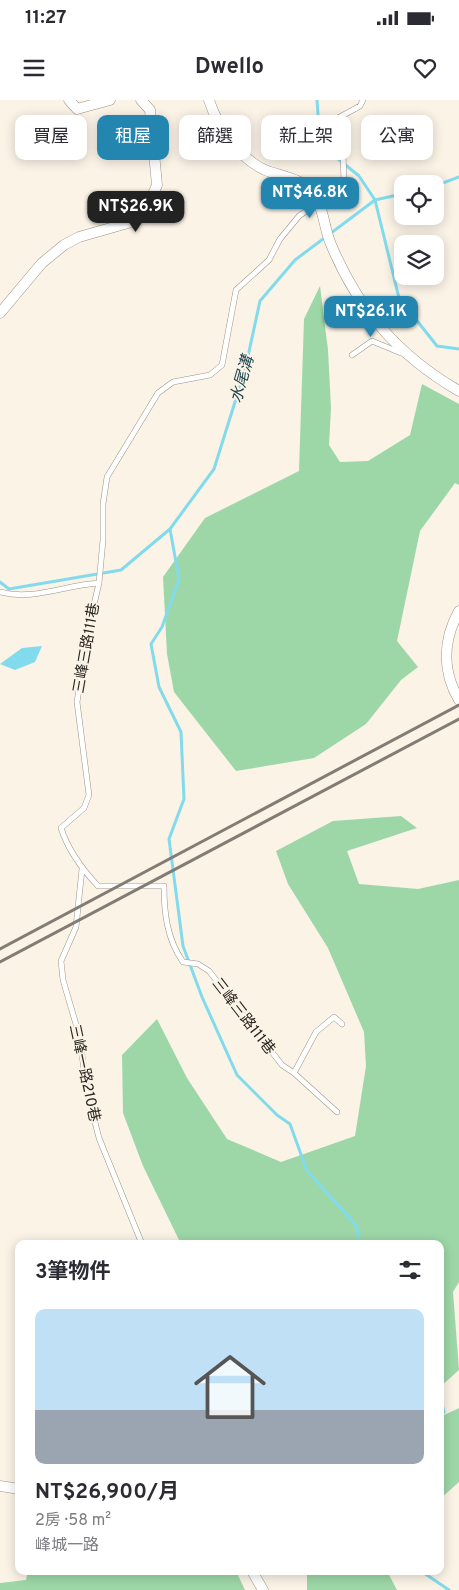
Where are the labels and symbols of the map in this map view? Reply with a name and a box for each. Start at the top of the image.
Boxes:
pin: NT$46.8K [258,176,362,219]
pin: NT$26.9K [84,190,188,233]
pin: NT$26.1K [319,296,423,338]
water label: 水尾溝 [227,352,260,405]
street label: 三峰三路111巷 [69,601,105,695]
street label: 三峰三路111巷 [207,974,279,1059]
street label: 三峰一路210巷 [64,1023,104,1124]

